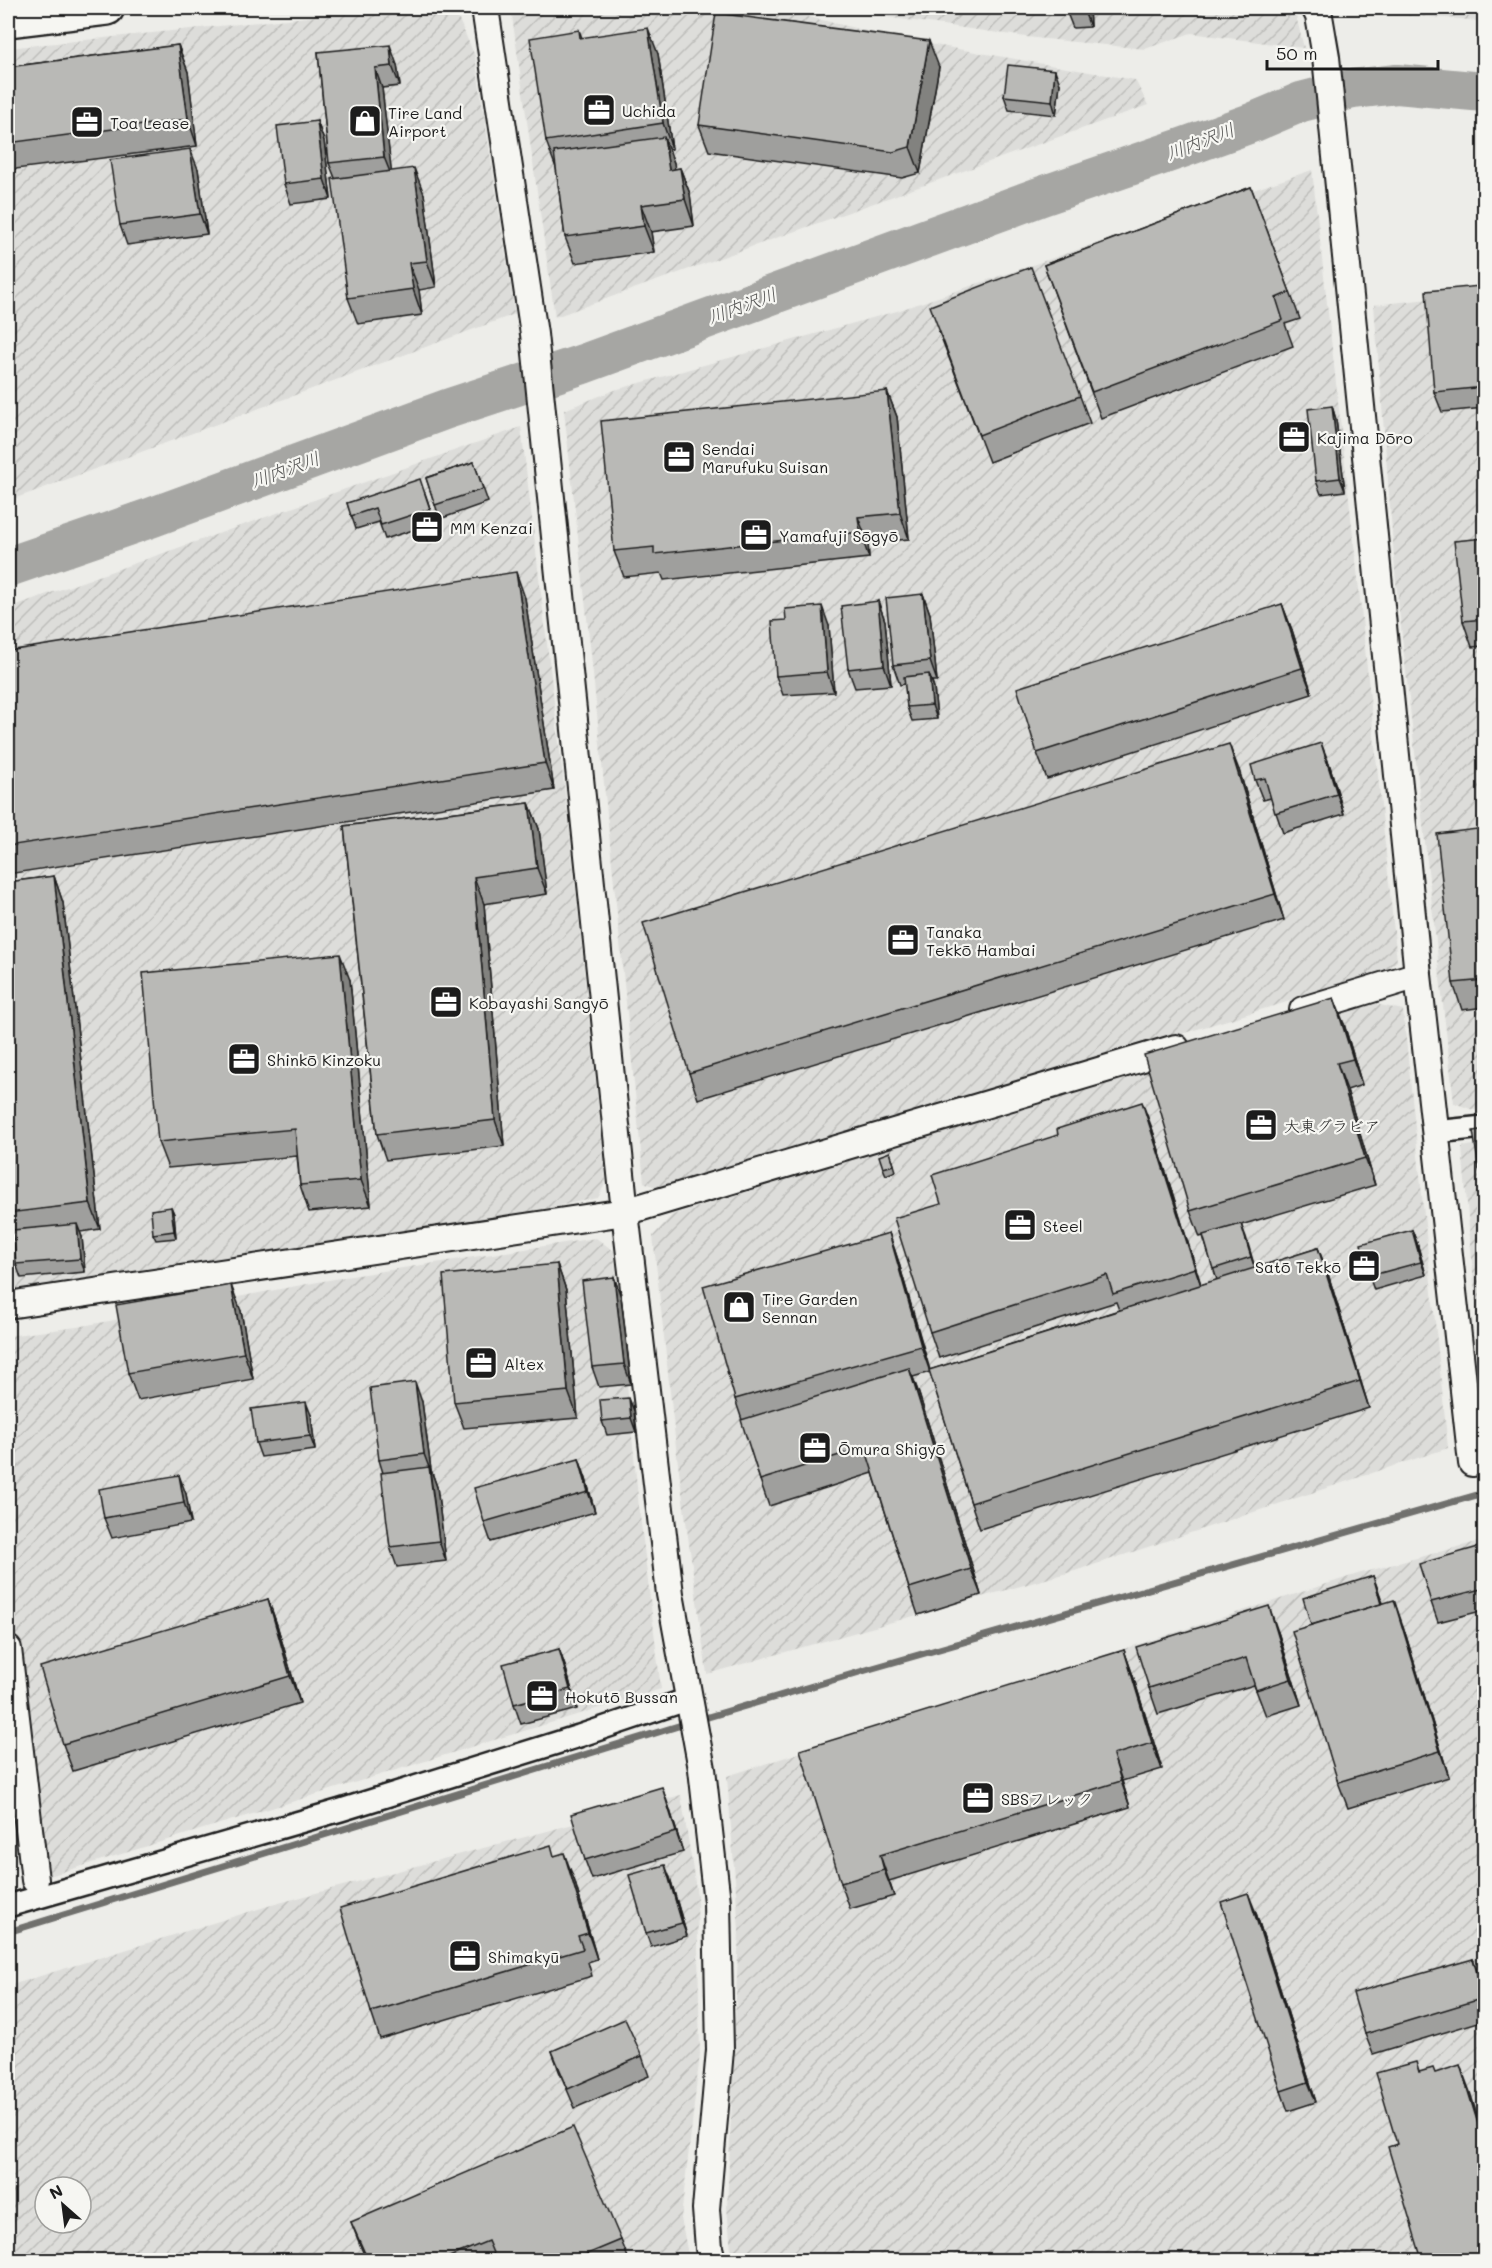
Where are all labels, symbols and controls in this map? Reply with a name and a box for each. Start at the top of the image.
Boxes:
scale bar [1267,33,1438,71]
text: 50 m [1276,41,1318,65]
office icon: Uchida [581,92,617,128]
place label: Uchida [622,100,676,121]
place label: Tire Land Airport [388,102,462,141]
shop icon: Tire Land Airport [347,103,383,139]
office icon: Toa Lease [69,104,105,140]
place label: Toa Lease [110,112,189,133]
water label: 川内沢川 [1162,117,1238,165]
water label: 川内沢川 [704,281,780,329]
office icon: Kajima Dōro [1276,419,1312,455]
place label: Kajima Dōro [1317,427,1413,448]
place label: Sendai Marufuku Suisan [702,438,828,477]
office icon: Sendai Marufuku Suisan [661,439,697,475]
water label: 川内沢川 [247,445,323,493]
office icon: MM Kenzai [409,509,445,545]
place label: MM Kenzai [450,517,533,538]
office icon: Yamafuji Sōgyō [738,517,774,553]
place label: Yamafuji Sōgyō [779,525,898,546]
place label: Tanaka Tekkō Hambai [926,921,1036,960]
office icon: Tanaka Tekkō Hambai [885,922,921,958]
office icon: Kobayashi Sangyō [428,984,464,1020]
place label: Kobayashi Sangyō [469,992,608,1013]
office icon: Shinkō Kinzoku [226,1041,262,1077]
place label: Shinkō Kinzoku [267,1049,381,1070]
office icon: 大東グラビア [1243,1107,1279,1143]
place label: 大東グラビア [1284,1115,1380,1136]
office icon: Steel [1002,1207,1038,1243]
place label: Steel [1043,1215,1083,1236]
office icon: Satō Tekkō [1346,1248,1382,1284]
place label: Satō Tekkō [1255,1256,1341,1277]
place label: Tire Garden Sennan [762,1288,858,1327]
shop icon: Tire Garden Sennan [721,1289,757,1325]
office icon: Altex [463,1345,499,1381]
place label: Altex [504,1353,544,1374]
office icon: Ōmura Shigyō [797,1430,833,1466]
place label: Ōmura Shigyō [838,1438,945,1459]
office icon: Hokutō Bussan [524,1678,560,1714]
place label: Hokutō Bussan [565,1686,678,1707]
office icon: SBSフレック [960,1780,996,1816]
place label: SBSフレック [1001,1788,1093,1809]
office icon: Shimakyū [447,1938,483,1974]
place label: Shimakyū [488,1946,559,1967]
north arrow [33,2175,93,2235]
text: N [45,2179,66,2203]

